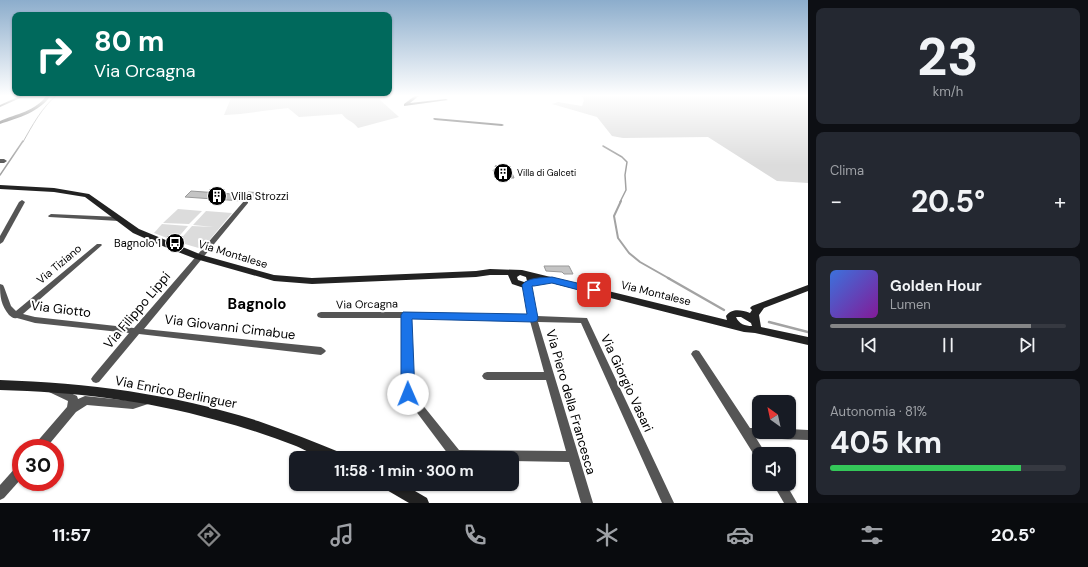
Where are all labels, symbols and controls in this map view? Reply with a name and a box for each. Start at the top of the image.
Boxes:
text: 80 m [94,23,164,60]
text: 23 [917,23,979,91]
icon: right [28,28,80,80]
text: Via Orcagna [94,59,195,83]
text: km/h [933,83,963,100]
building icon: Villa di Galceti [492,162,514,184]
text: Clima [830,162,864,179]
place label: Villa di Galceti [517,167,576,179]
text: 20.5° [911,182,985,221]
building icon: Villa Strozzi [206,185,228,207]
text: − [830,187,842,216]
text: + [1054,187,1066,216]
place label: Villa Strozzi [231,189,289,203]
bus stop icon: Bagnolo 1 [164,232,186,254]
place label: Bagnolo 1 [114,236,161,250]
street label: Via Montalese [197,237,269,271]
street label: Via Tiziano [34,241,84,287]
street label: Via Filippo Lippi [100,268,174,352]
pin [577,273,611,307]
text: Golden Hour [890,276,982,296]
street label: Via Montalese [619,278,693,308]
icon: arrive [583,279,605,301]
district label: Bagnolo [228,294,286,314]
street label: Via Orcagna [336,296,398,312]
text: Lumen [890,296,931,313]
street label: Via Giotto [30,297,92,321]
street label: Via Giovanni Cimabue [164,311,296,343]
street label: Via Piero della Francesca [542,327,600,477]
street label: Via Giorgio Vasari [597,331,657,435]
icon: previous [858,334,880,356]
icon: pause [937,334,959,356]
icon: next [1016,334,1038,356]
street label: Via Enrico Berlinguer [113,372,239,412]
position arrow [387,373,429,415]
north arrow [752,395,796,439]
map controls [752,395,796,491]
text: Autonomia · 81% [830,403,927,420]
text: 405 km [830,423,942,462]
speed limit sign: 30 [12,439,64,491]
button: sound [752,447,796,491]
text: 11:58 · 1 min · 300 m [334,461,474,481]
icon: directions [195,521,223,549]
icon: music [328,521,356,549]
icon: phone [461,521,489,549]
icon: climate [593,521,621,549]
icon: car [726,521,754,549]
icon: filters [858,521,886,549]
text: 11:57 [52,523,91,547]
text: 20.5° [991,523,1036,547]

